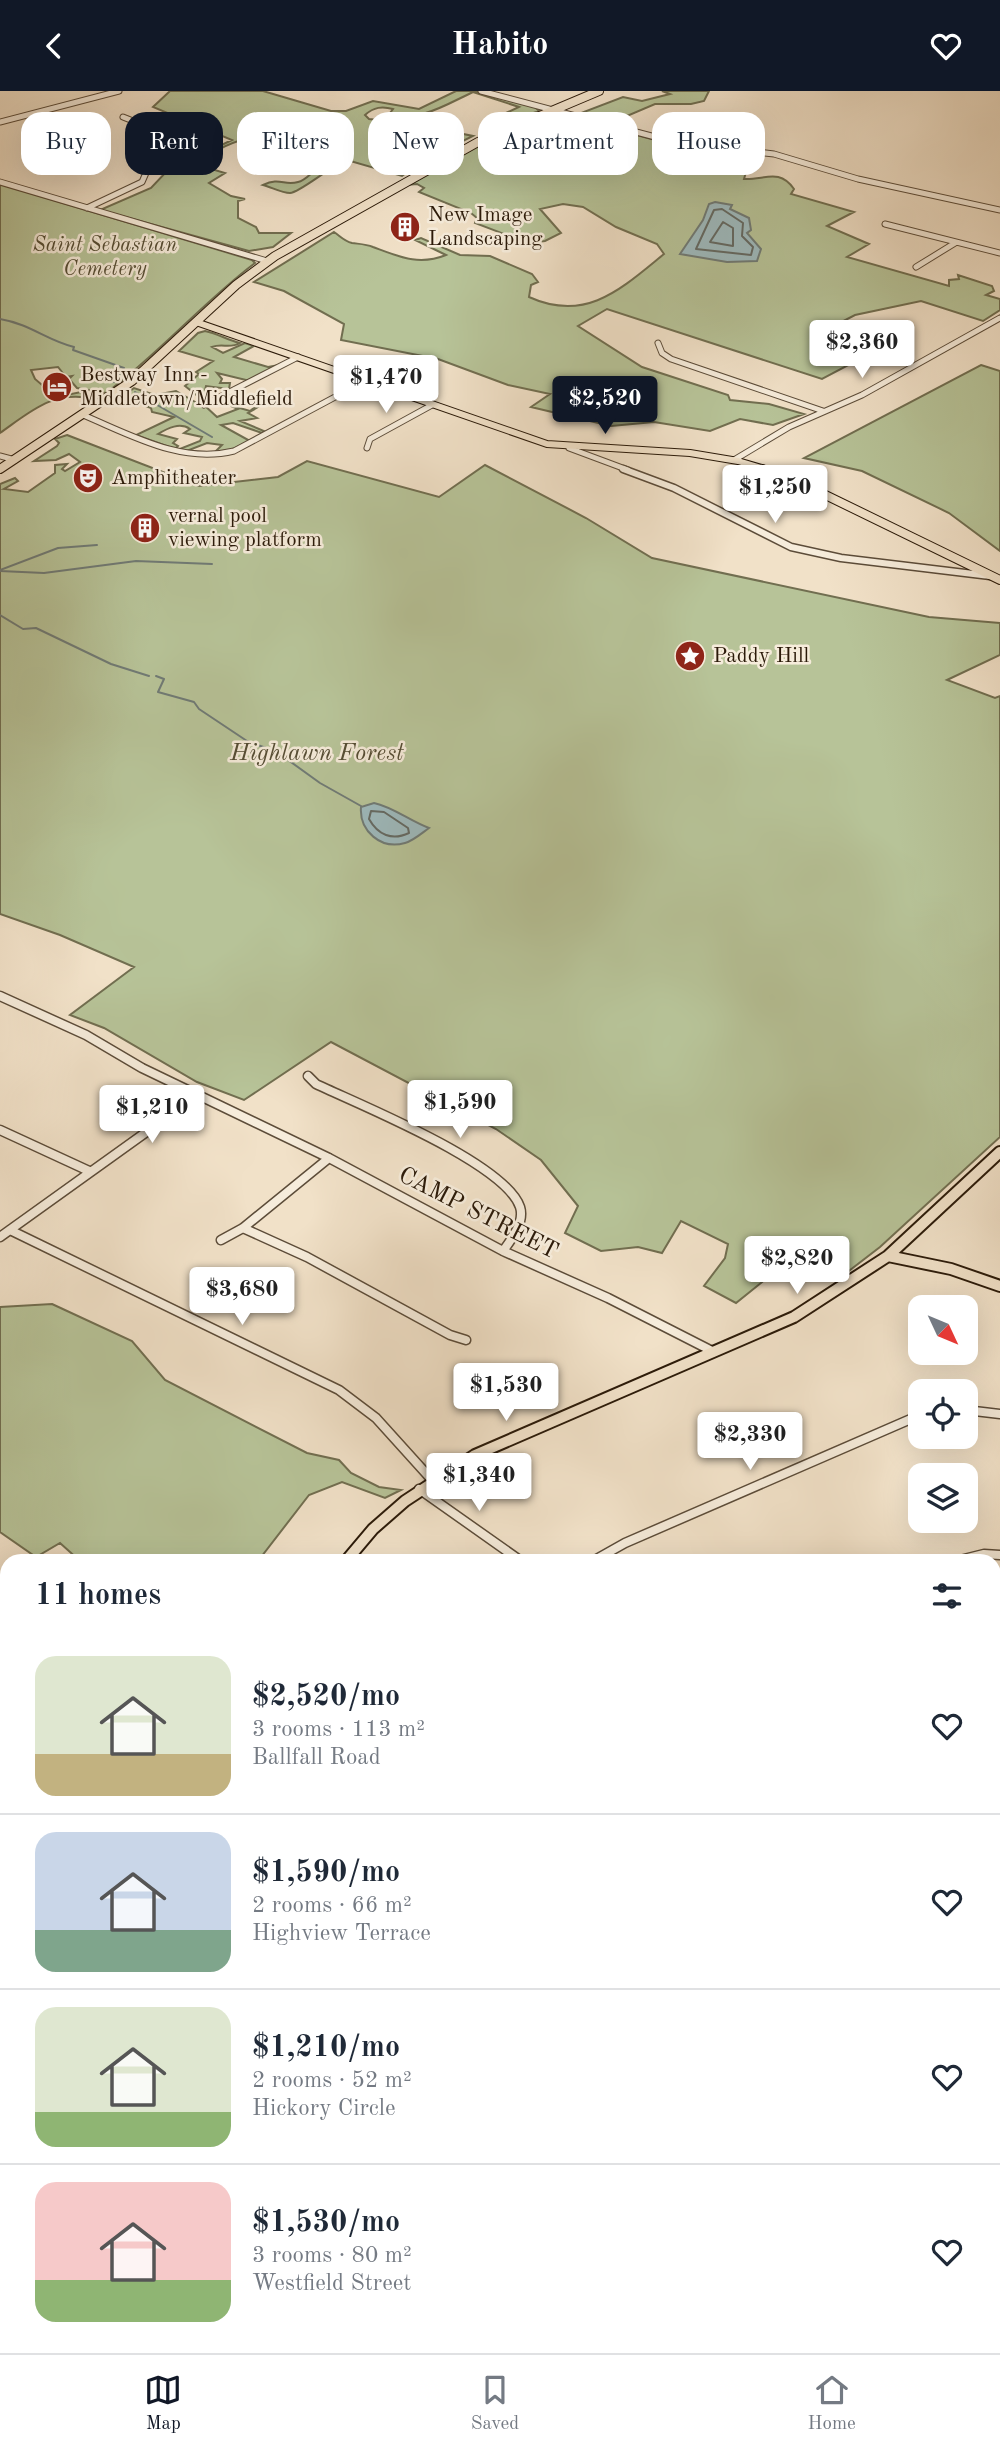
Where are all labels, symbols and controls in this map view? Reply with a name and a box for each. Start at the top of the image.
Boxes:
icon: back [35,27,73,65]
icon: heart [927,27,965,65]
text: Habito [452,30,548,62]
chip: Buy [21,112,111,175]
chip: Rent [125,112,223,175]
chip: Filters [237,112,354,175]
chip: New [368,112,464,175]
chip: Apartment [478,112,638,175]
chip: House [652,112,765,175]
place label: New Image Landscaping [428,205,543,250]
building icon: New Image Landscaping [388,210,422,244]
park label: Saint Sebastian Cemetery [33,235,177,280]
pin: $2,360 [805,321,919,380]
text: $2,360 [825,331,899,354]
pin: $1,470 [329,355,443,415]
place label: Bestway Inn - Middletown/Middlefield [80,365,293,410]
text: $1,470 [349,366,423,389]
hotel icon: Bestway Inn - Middletown/Middlefield [40,370,74,404]
pin: $2,520 [548,377,662,436]
text: $2,520 [568,387,642,410]
theatre icon: Amphitheater [71,461,105,495]
pin: $1,250 [718,465,832,525]
place label: Amphitheater [111,468,237,489]
text: $1,250 [738,476,812,499]
place label: vernal pool viewing platform [168,506,322,551]
building icon: vernal pool viewing platform [128,511,162,545]
place icon: Paddy Hill [673,639,707,673]
place label: Paddy Hill [713,646,810,667]
park label: Highlawn Forest [229,742,404,766]
pin: $1,590 [403,1081,517,1140]
pin: $1,210 [95,1086,209,1145]
text: $1,590 [423,1091,497,1114]
text: $1,210 [115,1096,189,1119]
street label: CAMP STREET [394,1163,562,1265]
pin: $2,820 [740,1237,854,1296]
text: $2,820 [760,1247,834,1270]
pin: $3,680 [185,1267,299,1327]
text: $3,680 [205,1278,279,1301]
north arrow [908,1295,978,1365]
map controls [908,1295,978,1533]
pin: $1,530 [449,1363,563,1423]
text: $1,530 [469,1374,543,1397]
button: locate [908,1379,978,1449]
pin: $2,330 [693,1413,807,1472]
text: $2,330 [713,1423,787,1446]
pin: $1,340 [422,1453,536,1513]
button: layers [908,1463,978,1533]
text: $1,340 [442,1464,516,1487]
icon: filters [928,1577,966,1615]
text: 11 homes [35,1581,161,1611]
text: $2,520/mo [252,1682,400,1712]
icon: home [91,1684,175,1768]
icon: heart [928,1707,966,1745]
text: 3 rooms · 113 m² [252,1718,425,1741]
text: Ballfall Road [252,1746,381,1769]
text: $1,590/mo [252,1858,400,1888]
icon: home [91,1860,175,1944]
icon: heart [928,1883,966,1921]
text: 2 rooms · 66 m² [252,1894,412,1917]
text: Highview Terrace [252,1922,431,1945]
text: $1,210/mo [252,2033,400,2063]
icon: home [91,2035,175,2119]
icon: heart [928,2058,966,2096]
text: 2 rooms · 52 m² [252,2069,412,2092]
text: Hickory Circle [252,2097,396,2120]
text: $1,530/mo [252,2208,400,2238]
icon: home [91,2210,175,2294]
icon: heart [928,2233,966,2271]
text: 3 rooms · 80 m² [252,2244,412,2267]
text: Westfield Street [252,2272,411,2295]
tab: Map [144,2371,182,2436]
tab: Saved [471,2371,519,2436]
tab: Home [808,2371,856,2436]

